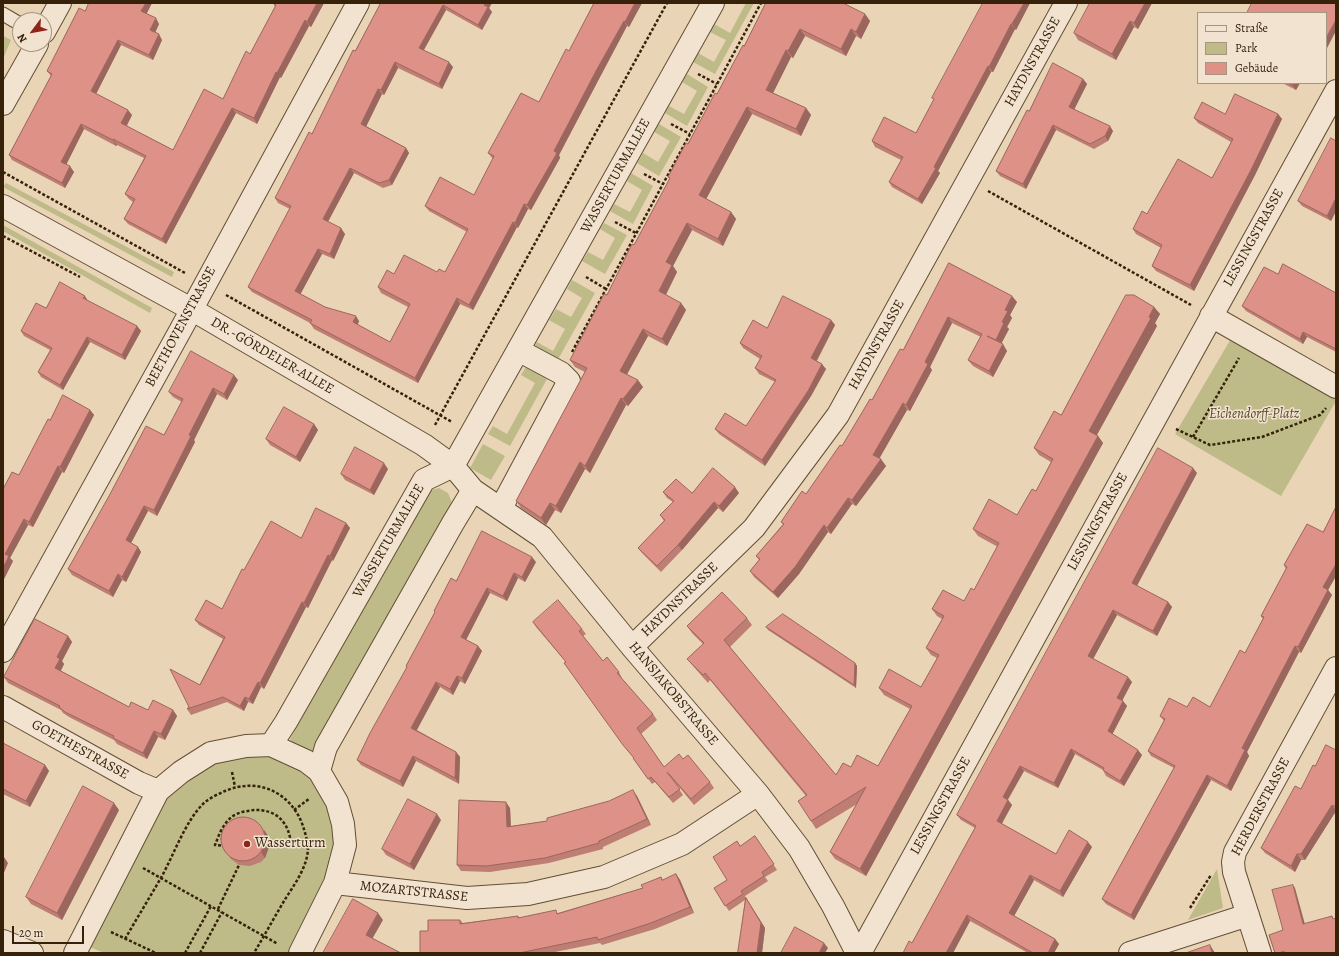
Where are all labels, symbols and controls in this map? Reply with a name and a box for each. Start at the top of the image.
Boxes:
north arrow [12,12,52,52]
legend [1197,12,1327,84]
street label: HAYDNSTRASSE [1001,14,1065,110]
text: Straße [1235,20,1268,36]
text: N [14,31,31,45]
text: Park [1235,40,1258,56]
text: Gebäude [1235,60,1278,76]
street label: WASSERTURMALLEE [578,116,654,236]
street label: LESSINGSTRASSE [1220,186,1288,290]
street label: BEETHOVENSTRASSE [142,264,220,390]
street label: HAYDNSTRASSE [845,297,909,393]
street label: DR.-GÖRDELER-ALLEE [207,314,337,398]
park label: Eichendorff-Platz [1209,407,1299,423]
street label: LESSINGSTRASSE [1064,470,1132,574]
street label: WASSERTURMALLEE [350,481,428,601]
street label: HAYDNSTRASSE [638,559,722,641]
street label: HANSJAKOBSTRASSE [625,639,721,749]
street label: GOETHESTRASSE [28,716,132,784]
street label: LESSINGSTRASSE [907,754,975,858]
street label: HERDERSTRASSE [1228,755,1294,859]
place label: Wasserturm [255,836,326,852]
marker: Wasserturm [242,839,252,849]
street label: MOZARTSTRASSE [359,878,469,906]
scale bar [14,918,86,944]
text: 20 m [19,925,43,941]

